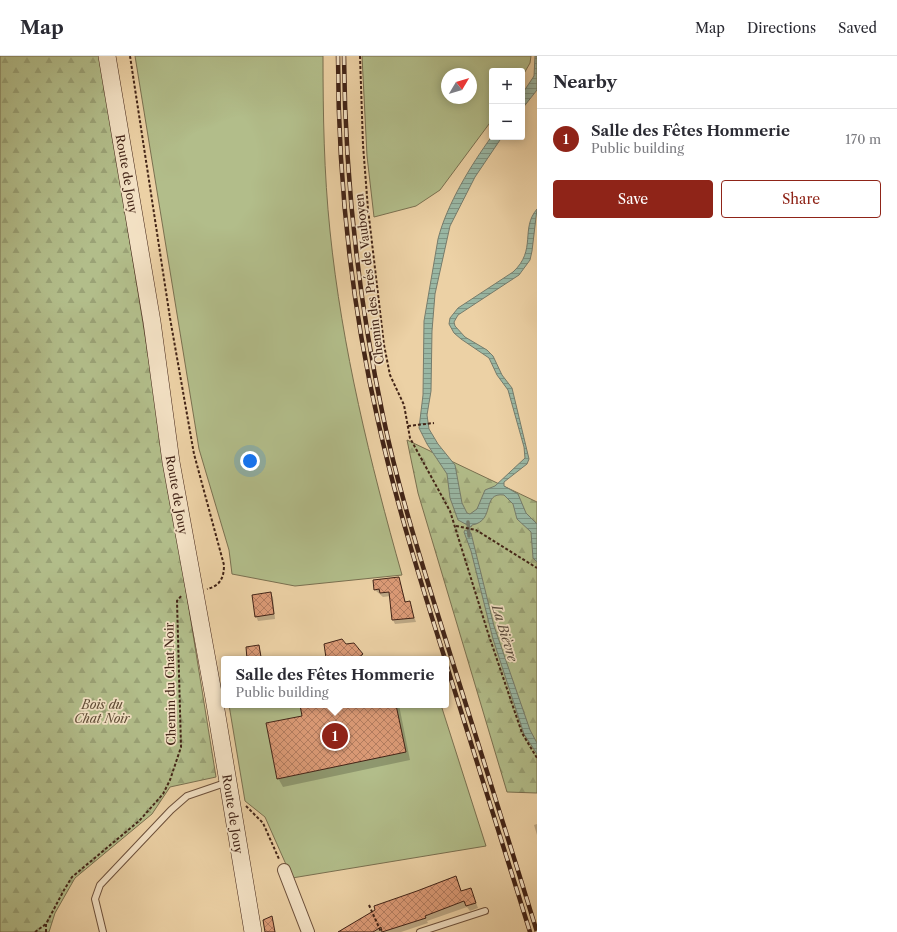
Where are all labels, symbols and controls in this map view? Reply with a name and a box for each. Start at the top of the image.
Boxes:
text: Map [20,16,64,39]
text: Map [695,19,725,37]
text: Directions [747,19,816,37]
text: Saved [838,19,877,37]
north arrow [441,68,477,104]
map controls [489,68,525,140]
button: + [489,68,525,104]
text: Nearby [553,72,617,92]
button: − [489,104,525,140]
text: Salle des Fêtes Hommerie [591,121,790,140]
text: 1 [563,131,569,147]
text: 170 m [845,131,881,147]
street label: Route de Jouy [113,133,141,215]
text: Public building [591,140,684,156]
button: Save [553,180,713,218]
button: Share [721,180,881,218]
street label: Chemin des Prés de Vauboyen [351,192,387,365]
your location [240,451,260,471]
street label: Route de Jouy [163,454,191,536]
water label: La Bièvre [489,602,521,664]
street label: Chemin du Chat Noir [161,622,179,746]
popup [221,656,449,708]
text: Salle des Fêtes Hommerie [236,665,434,684]
text: Public building [236,684,329,700]
park label: Bois du Chat Noir [74,697,131,726]
pin: 1 [322,721,348,751]
street label: Route de Jouy [219,773,247,855]

